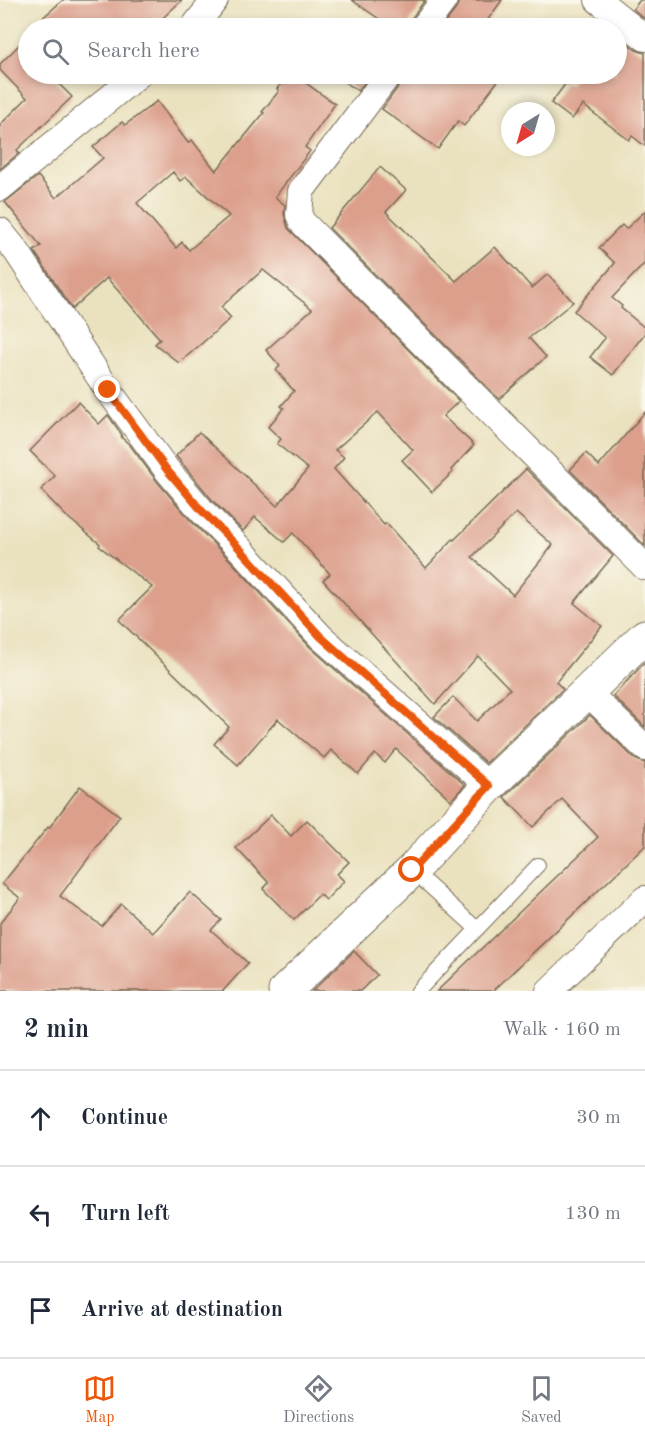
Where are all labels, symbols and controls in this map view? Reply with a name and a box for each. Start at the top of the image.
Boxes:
search box [18,18,627,84]
icon: search [39,35,72,68]
text: Search here [87,40,200,62]
north arrow [501,102,555,156]
route end [94,376,120,402]
route start [398,856,424,882]
text: 2 min [24,1017,89,1043]
text: Walk · 160 m [502,1020,621,1040]
icon: ahead [24,1102,57,1135]
text: Continue [81,1107,168,1129]
text: 30 m [576,1108,621,1128]
icon: left [24,1198,57,1231]
text: Turn left [81,1203,170,1225]
text: 130 m [565,1204,621,1224]
icon: arrive [24,1294,57,1327]
text: Arrive at destination [81,1299,283,1321]
tab: Map [83,1372,116,1428]
tab: Directions [283,1372,354,1428]
tab: Saved [521,1372,562,1428]

